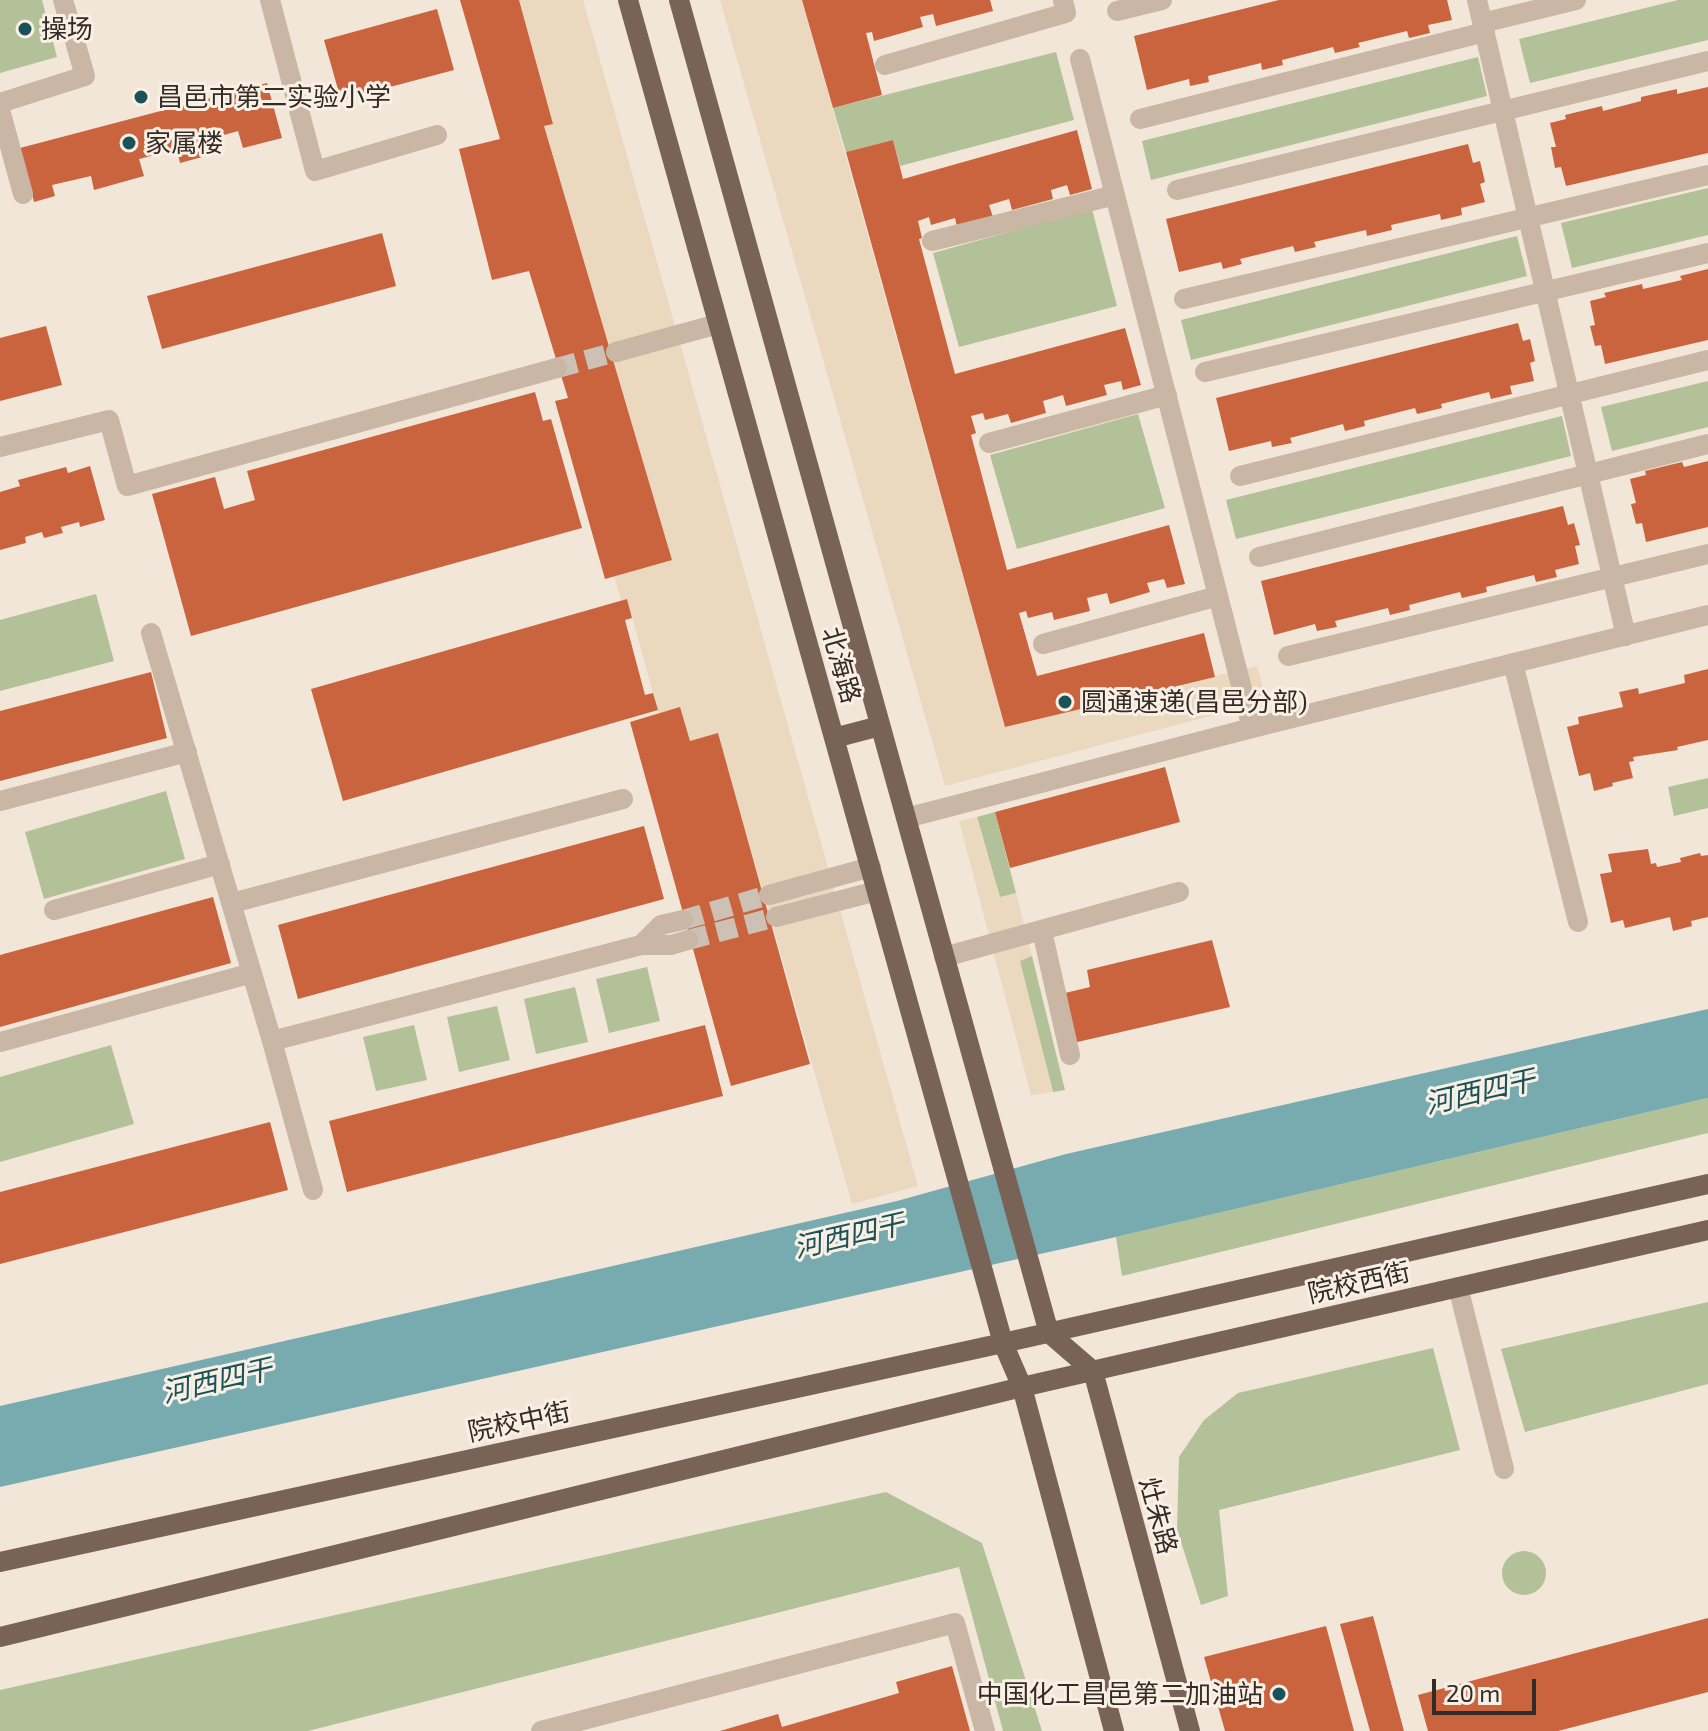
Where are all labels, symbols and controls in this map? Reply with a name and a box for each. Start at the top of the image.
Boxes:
place label: 操场 [41,13,93,45]
marker: 操场 [16,20,34,38]
place label: 昌邑市第二实验小学 [157,81,391,113]
marker: 昌邑市第二实验小学 [132,88,150,106]
place label: 家属楼 [145,127,223,159]
marker: 家属楼 [120,134,138,152]
street label: 北海路 [815,623,867,707]
place label: 圆通速递(昌邑分部) [1081,686,1308,718]
marker: 圆通速递(昌邑分部) [1056,693,1074,711]
water label: 河西四干 [1422,1063,1538,1121]
water label: 河西四干 [791,1207,907,1265]
street label: 院校西街 [1305,1256,1413,1310]
water label: 河西四干 [159,1352,275,1410]
street label: 院校中街 [465,1396,573,1448]
street label: 灶朱路 [1133,1474,1183,1558]
scale bar [1436,1663,1540,1713]
place label: 中国化工昌邑第二加油站 [977,1678,1263,1710]
text: 20 m [1446,1678,1500,1707]
marker: 中国化工昌邑第二加油站 [1270,1685,1288,1703]

